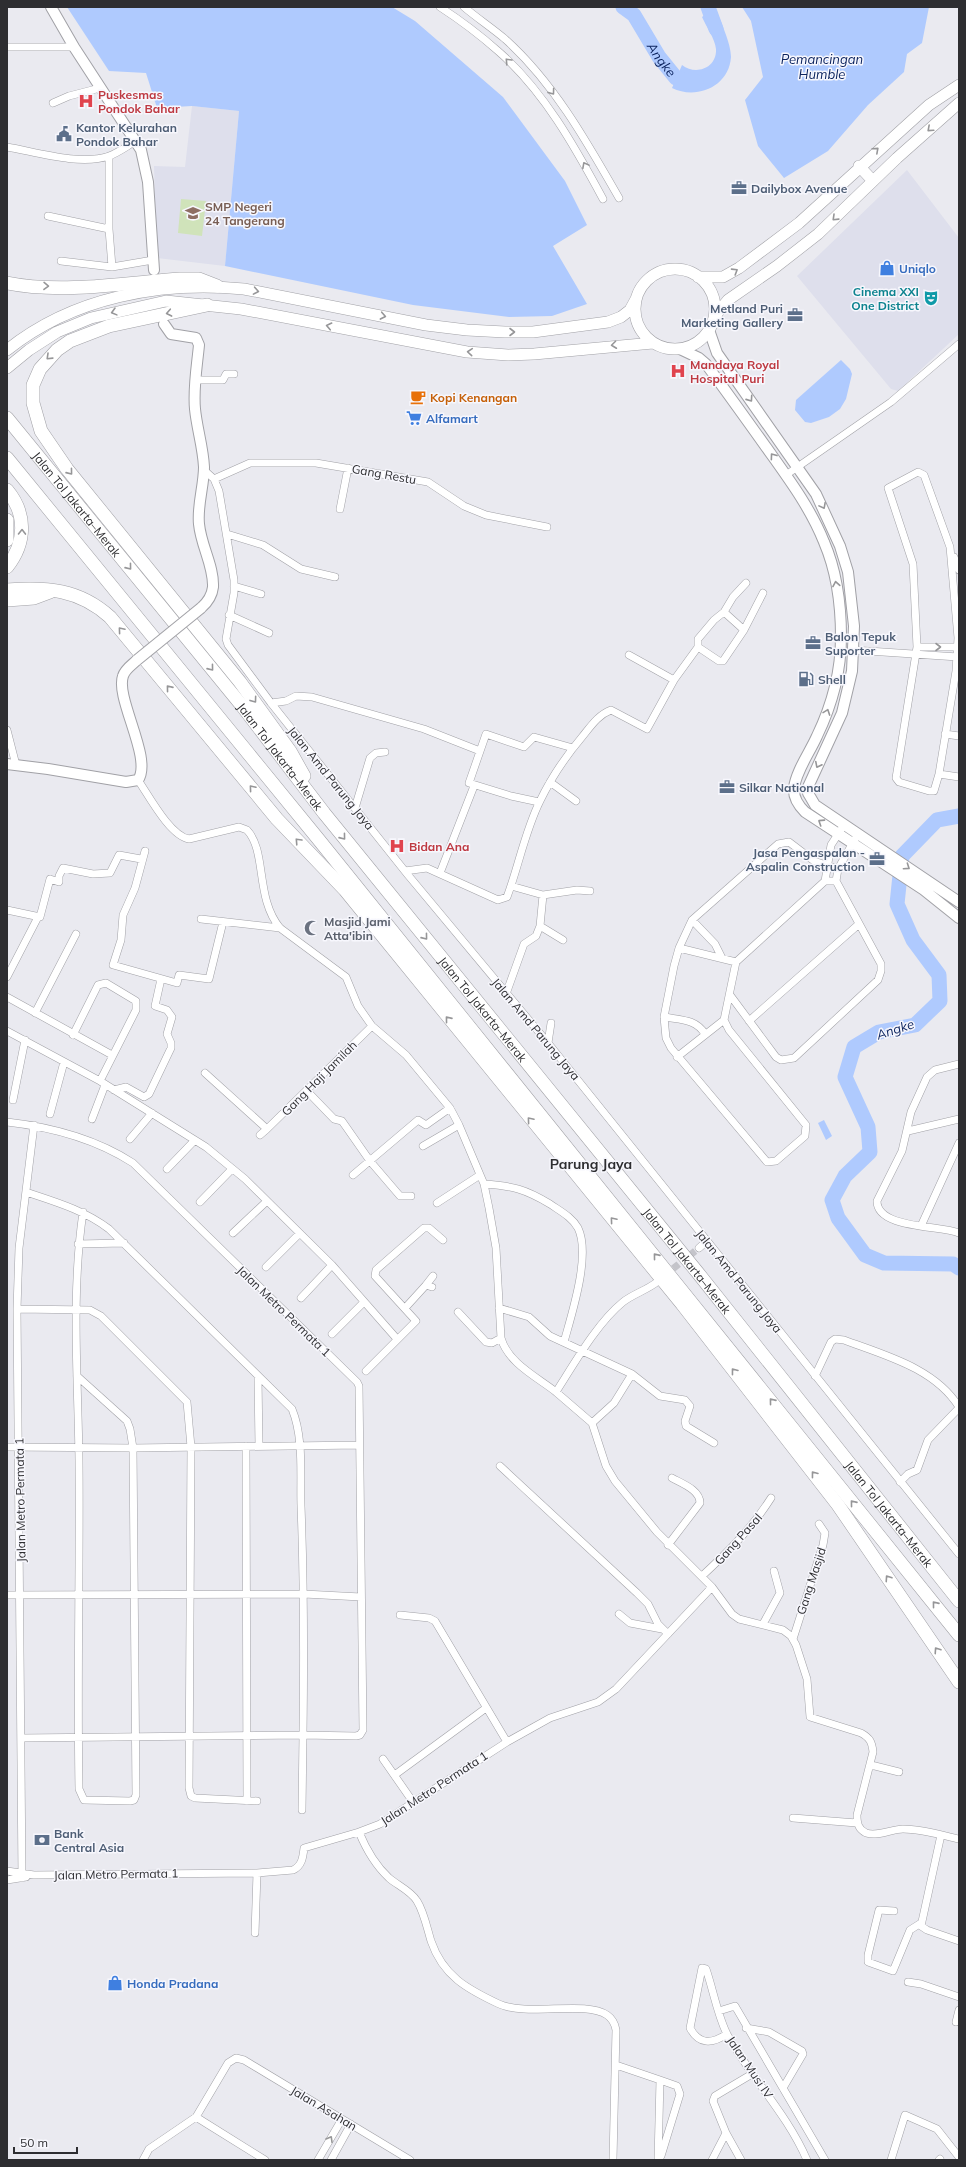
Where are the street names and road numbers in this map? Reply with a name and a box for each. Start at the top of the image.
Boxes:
street label: Jalan Tol Jakarta–Merak [30,448,125,560]
street label: Gang Restu [351,461,417,487]
street label: Jalan Tol Jakarta–Merak [235,699,327,814]
street label: Jalan Amd Parung Jaya [285,723,377,833]
street label: Jalan Tol Jakarta–Merak [436,953,531,1065]
street label: Jalan Amd Parung Jaya [489,975,583,1083]
street label: Gang Haji Jamilah [278,1037,360,1119]
street label: Jalan Tol Jakarta–Merak [640,1204,735,1317]
street label: Jalan Amd Parung Jaya [693,1226,785,1336]
street label: Jalan Metro Permata 1 [234,1262,334,1360]
street label: Jalan Metro Permata 1 [11,1438,29,1562]
street label: Jalan Tol Jakarta–Merak [843,1457,937,1571]
street label: Gang Pasal [711,1510,765,1568]
street label: Gang Masjid [793,1546,829,1616]
street label: Jalan Metro Permata 1 [378,1748,490,1828]
street label: Jalan Metro Permata 1 [54,1865,178,1883]
street label: Jalan Musi IV [724,2033,777,2102]
street label: Jalan Asahan [288,2082,360,2134]

